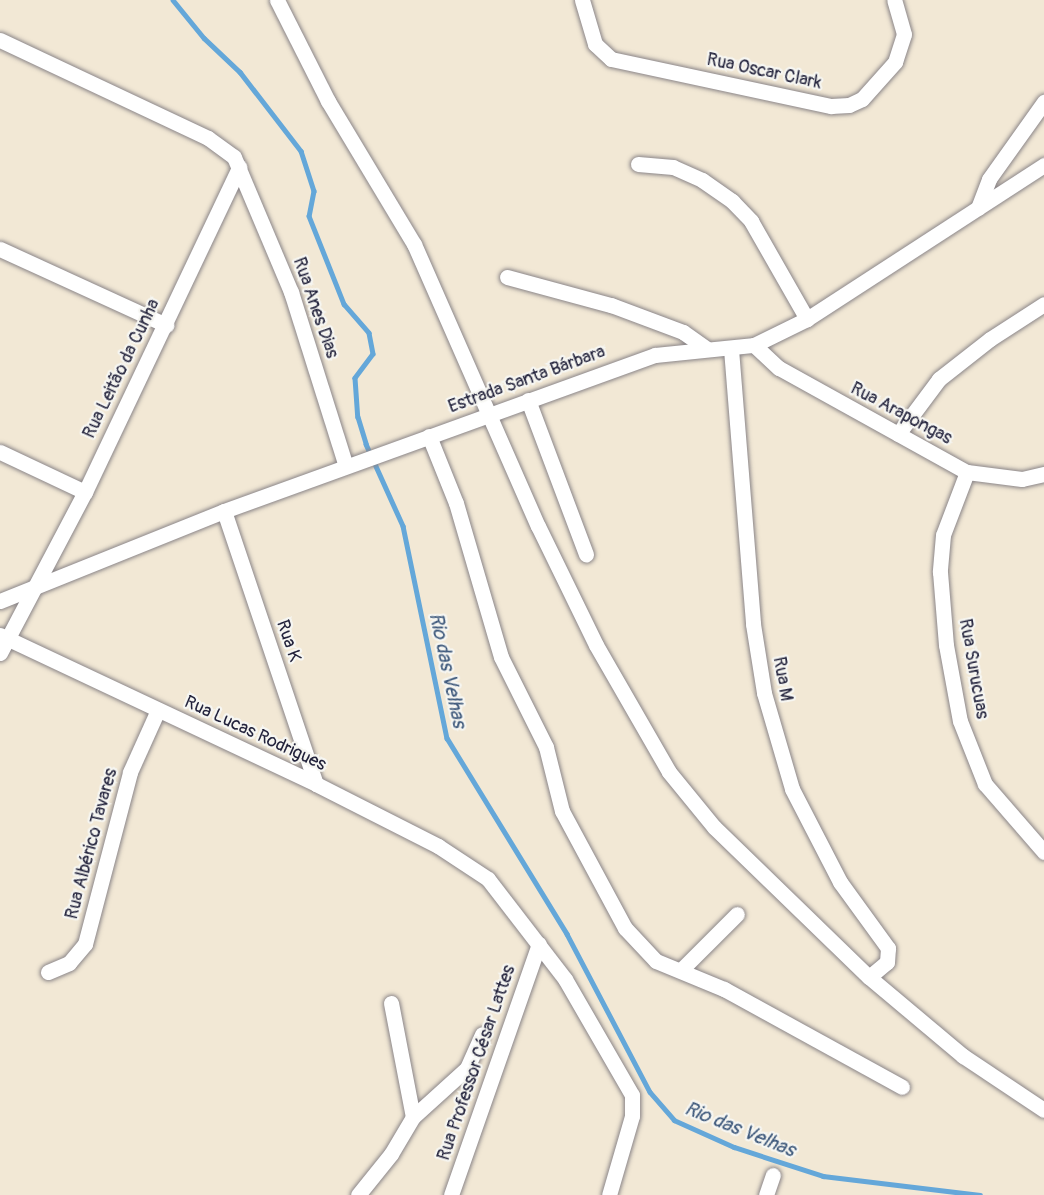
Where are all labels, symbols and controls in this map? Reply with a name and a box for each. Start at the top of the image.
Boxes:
street label: Rua Oscar Clark [705,49,823,95]
street label: Rua Anes Dias [288,255,342,361]
street label: Rua Leitão da Cunha [79,296,165,442]
street label: Estrada Santa Bárbara [446,342,608,418]
street label: Rua Arapongas [847,378,955,450]
water label: Rio das Velhas [424,610,472,730]
street label: Rua K [271,617,305,665]
street label: Rua Surucuas [954,617,992,721]
street label: Rua M [767,655,797,703]
street label: Rua Lucas Rodrigues [181,692,329,776]
street label: Rua Albérico Tavares [61,766,123,922]
street label: Rua Professor César Lattes [433,963,521,1163]
water label: Rio das Velhas [681,1096,799,1162]

